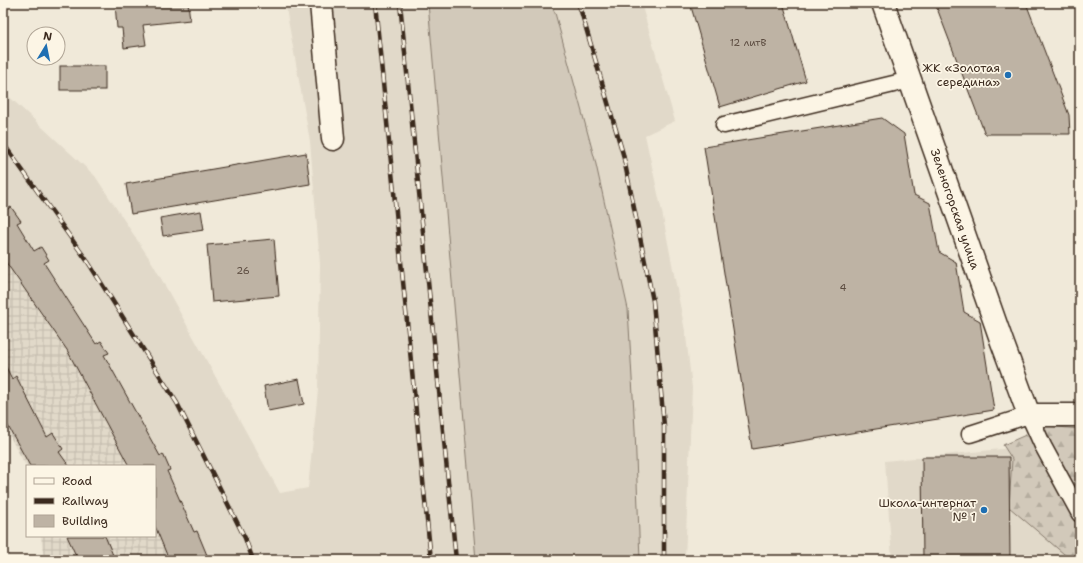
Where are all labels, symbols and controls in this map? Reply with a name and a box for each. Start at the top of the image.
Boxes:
north arrow [26,26,66,66]
text: N [42,29,54,45]
house number: 12 литВ [730,36,766,49]
place label: ЖК «Золотая середина» [922,60,1000,90]
marker: ЖК «Золотая середина» [1003,70,1013,80]
street label: Зеленогорская улица [927,146,983,272]
house number: 26 [236,264,250,277]
house number: 4 [840,281,847,294]
legend [26,465,156,537]
text: Road [62,473,93,489]
text: Railway [62,493,109,509]
place label: Школа-интернат № 1 [878,495,977,525]
marker: Школа-интернат № 1 [979,505,989,515]
text: Building [62,513,108,529]

